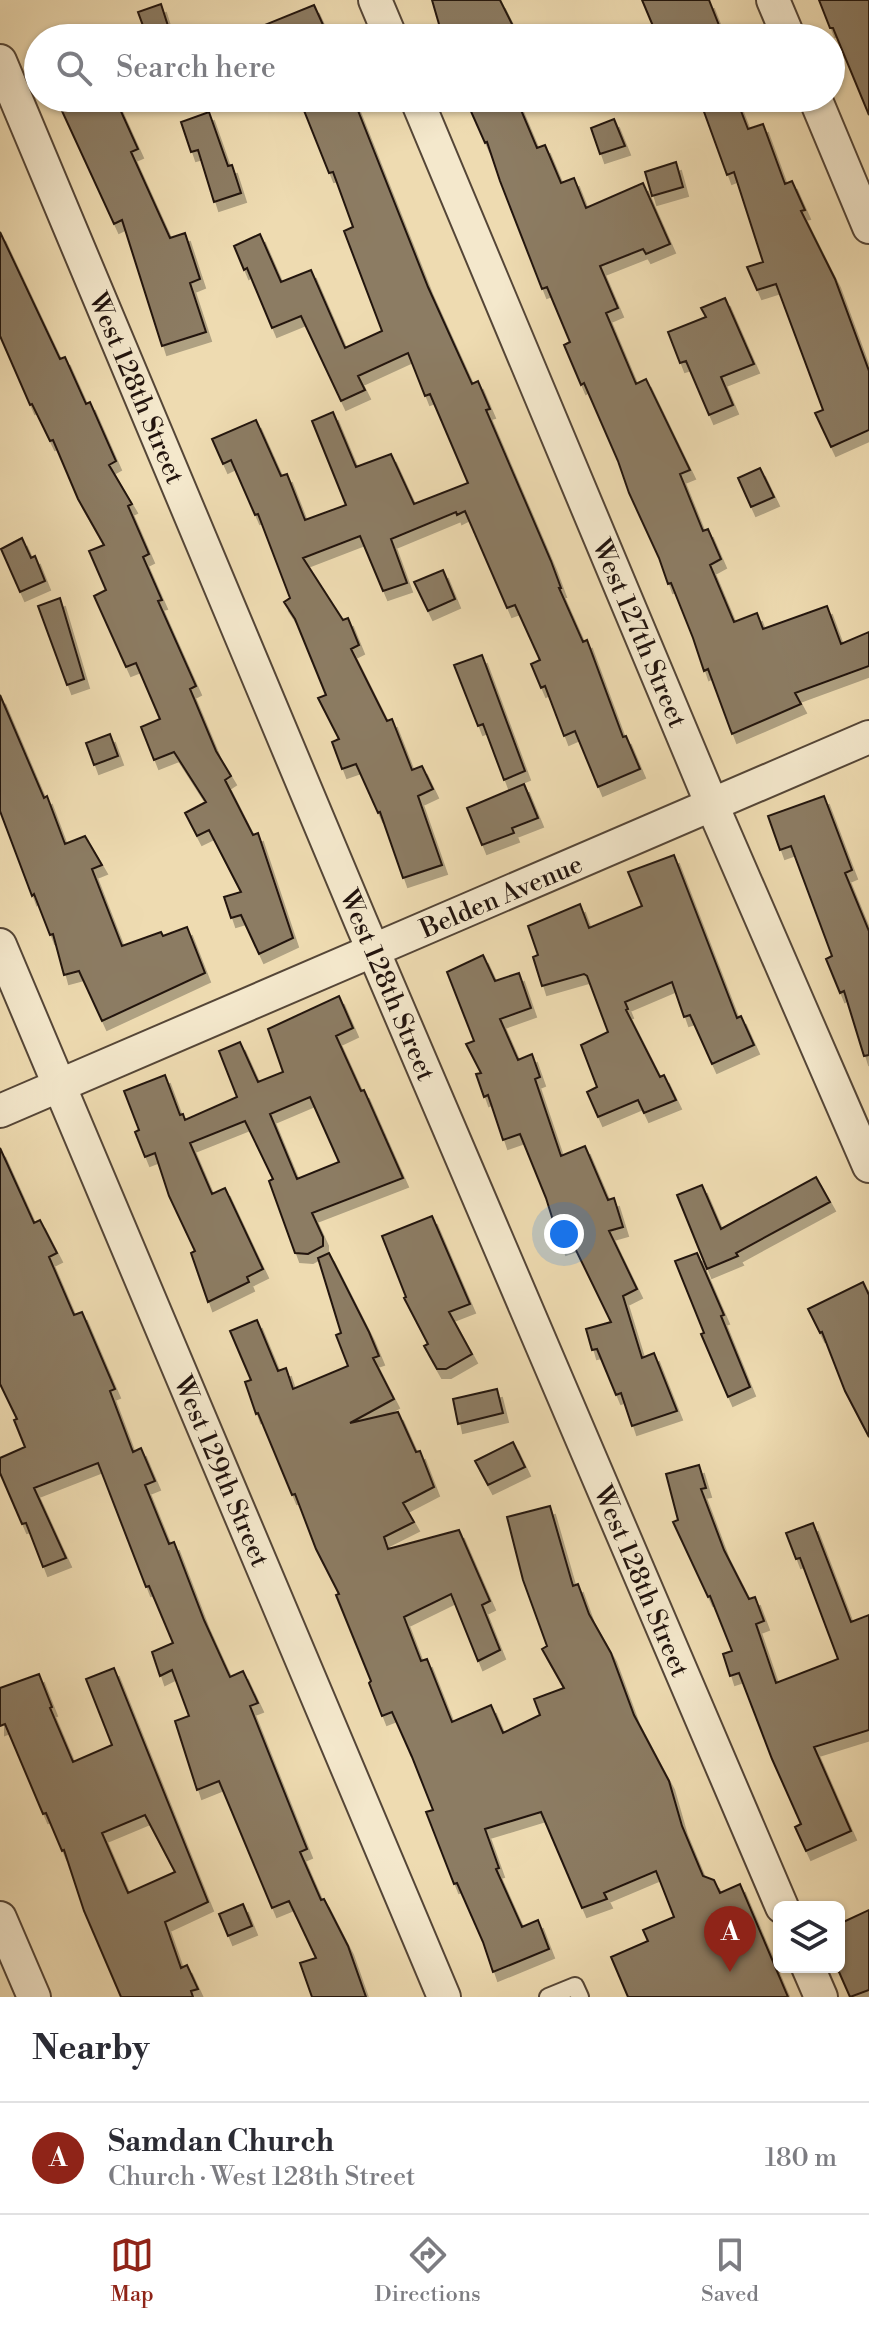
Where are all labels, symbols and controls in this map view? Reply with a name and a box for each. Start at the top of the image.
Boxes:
search box [24,24,845,112]
icon: search [52,46,96,90]
text: Search here [116,49,276,87]
street label: West 128th Street [81,287,191,489]
street label: West 127th Street [585,533,693,732]
street label: Belden Avenue [414,848,588,946]
street label: West 128th Street [332,884,442,1086]
your location [544,1214,584,1254]
street label: West 129th Street [166,1370,276,1572]
street label: West 128th Street [586,1480,696,1682]
map controls [773,1901,845,1973]
button: layers [773,1901,845,1973]
pin: A [704,1906,756,1972]
text: Nearby [32,2028,150,2070]
text: Samdan Church [108,2123,334,2161]
text: A [49,2142,67,2174]
text: 180 m [765,2142,837,2174]
text: Church · West 128th Street [108,2161,415,2193]
tab: Map [110,2233,154,2308]
tab: Directions [375,2233,481,2308]
tab: Saved [701,2233,759,2308]

